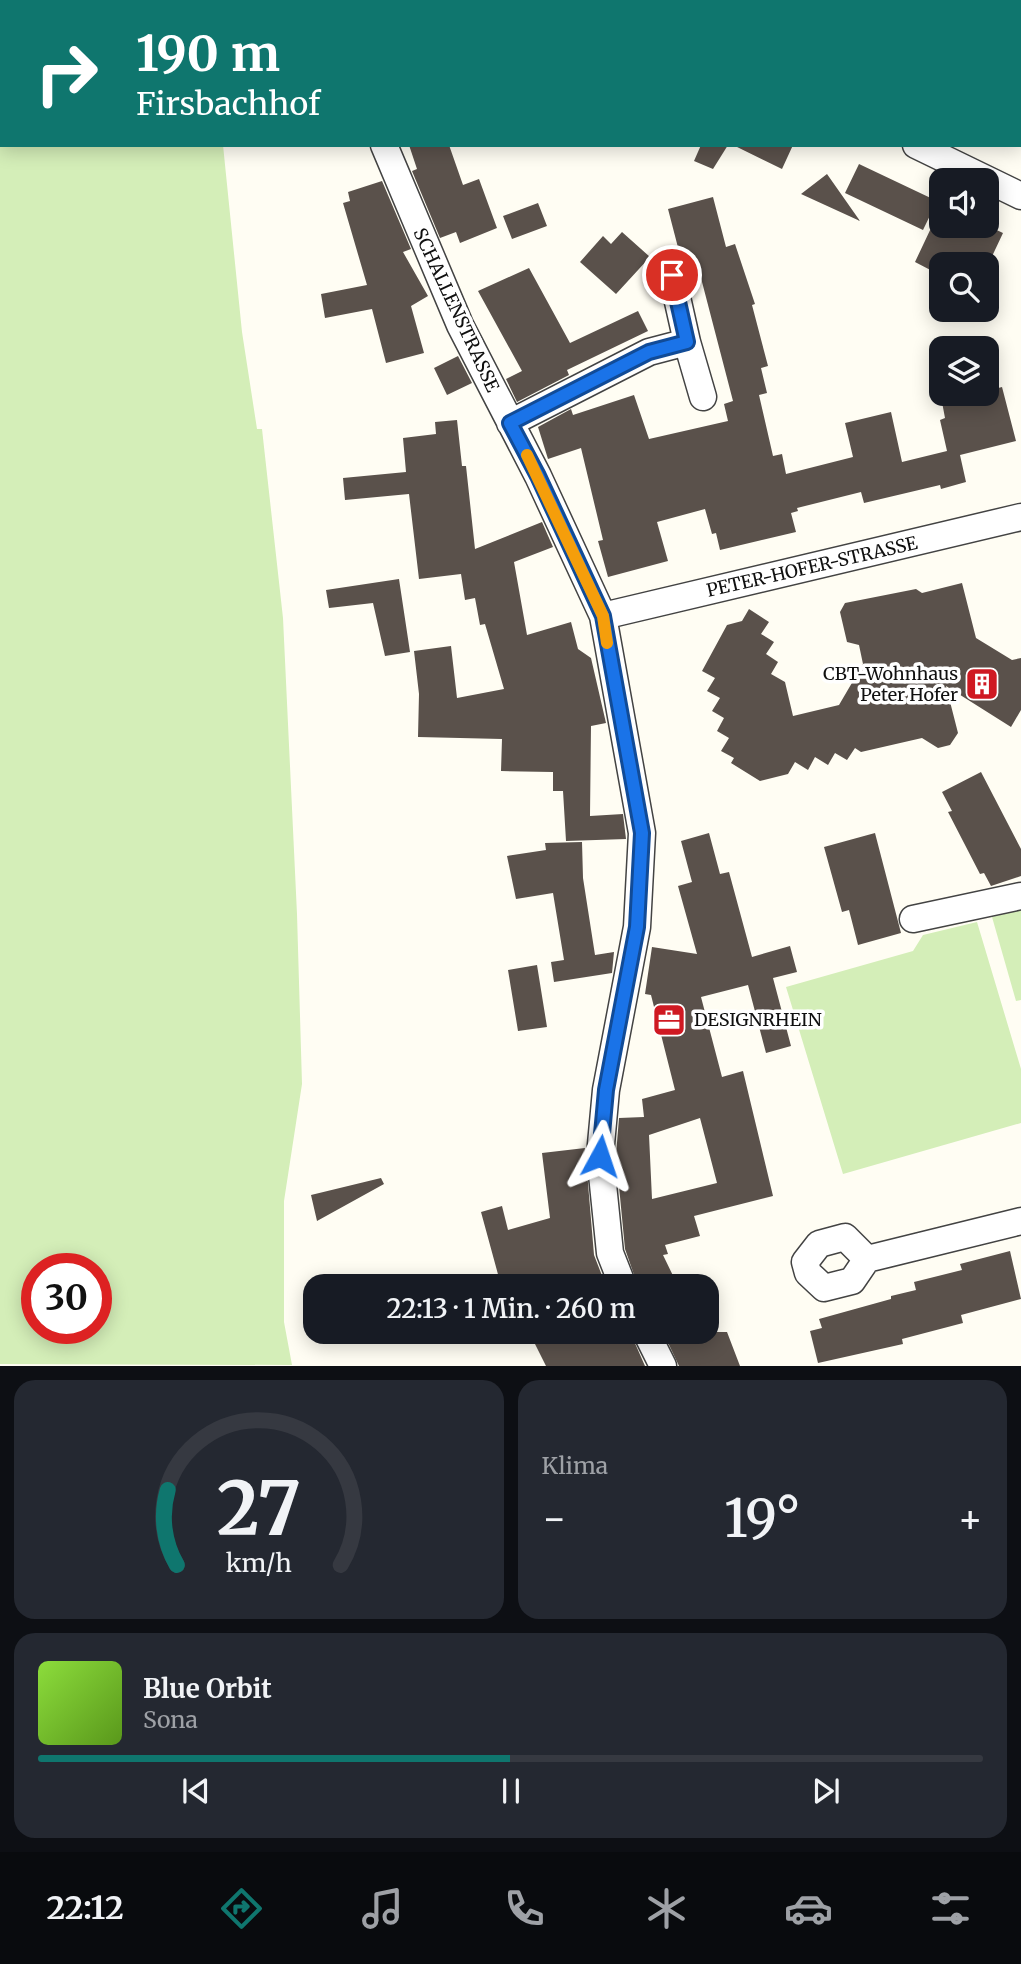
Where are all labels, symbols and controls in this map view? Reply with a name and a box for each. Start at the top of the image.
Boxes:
text: 190 m [136,23,280,84]
icon: right [21,28,112,119]
text: Firsbachhof [136,84,320,124]
map controls [929,168,999,406]
button: sound [929,168,999,238]
street label: SCHALLENSTRASSE [408,224,505,396]
pin [642,245,702,305]
button: search [929,252,999,322]
icon: arrive [653,256,691,294]
button: layers [929,336,999,406]
street label: PETER-HOFER-STRASSE [704,531,920,602]
place label: CBT-Wohnhaus Peter Hofer [823,662,958,706]
building icon: CBT-Wohnhaus Peter Hofer [963,665,1001,703]
office icon: DESIGNRHEIN [650,1001,688,1039]
place label: DESIGNRHEIN [694,1008,822,1031]
position arrow [563,1119,637,1193]
speed limit sign: 30 [21,1253,112,1344]
text: 22:13 · 1 Min. · 260 m [386,1292,636,1325]
text: Klima [542,1451,608,1480]
text: 27 [217,1464,301,1556]
text: 19° [724,1486,801,1551]
text: − [542,1495,567,1542]
text: + [958,1495,983,1542]
text: km/h [226,1547,292,1579]
text: Blue Orbit [143,1672,272,1705]
text: Sona [143,1705,198,1734]
icon: previous [177,1772,215,1810]
icon: pause [492,1772,530,1810]
icon: next [807,1772,845,1810]
icon: directions [217,1884,266,1933]
icon: music [358,1884,407,1933]
icon: phone [500,1884,549,1933]
icon: climate [642,1884,691,1933]
icon: car [784,1884,833,1933]
icon: filters [926,1884,975,1933]
text: 22:12 [46,1888,124,1928]

